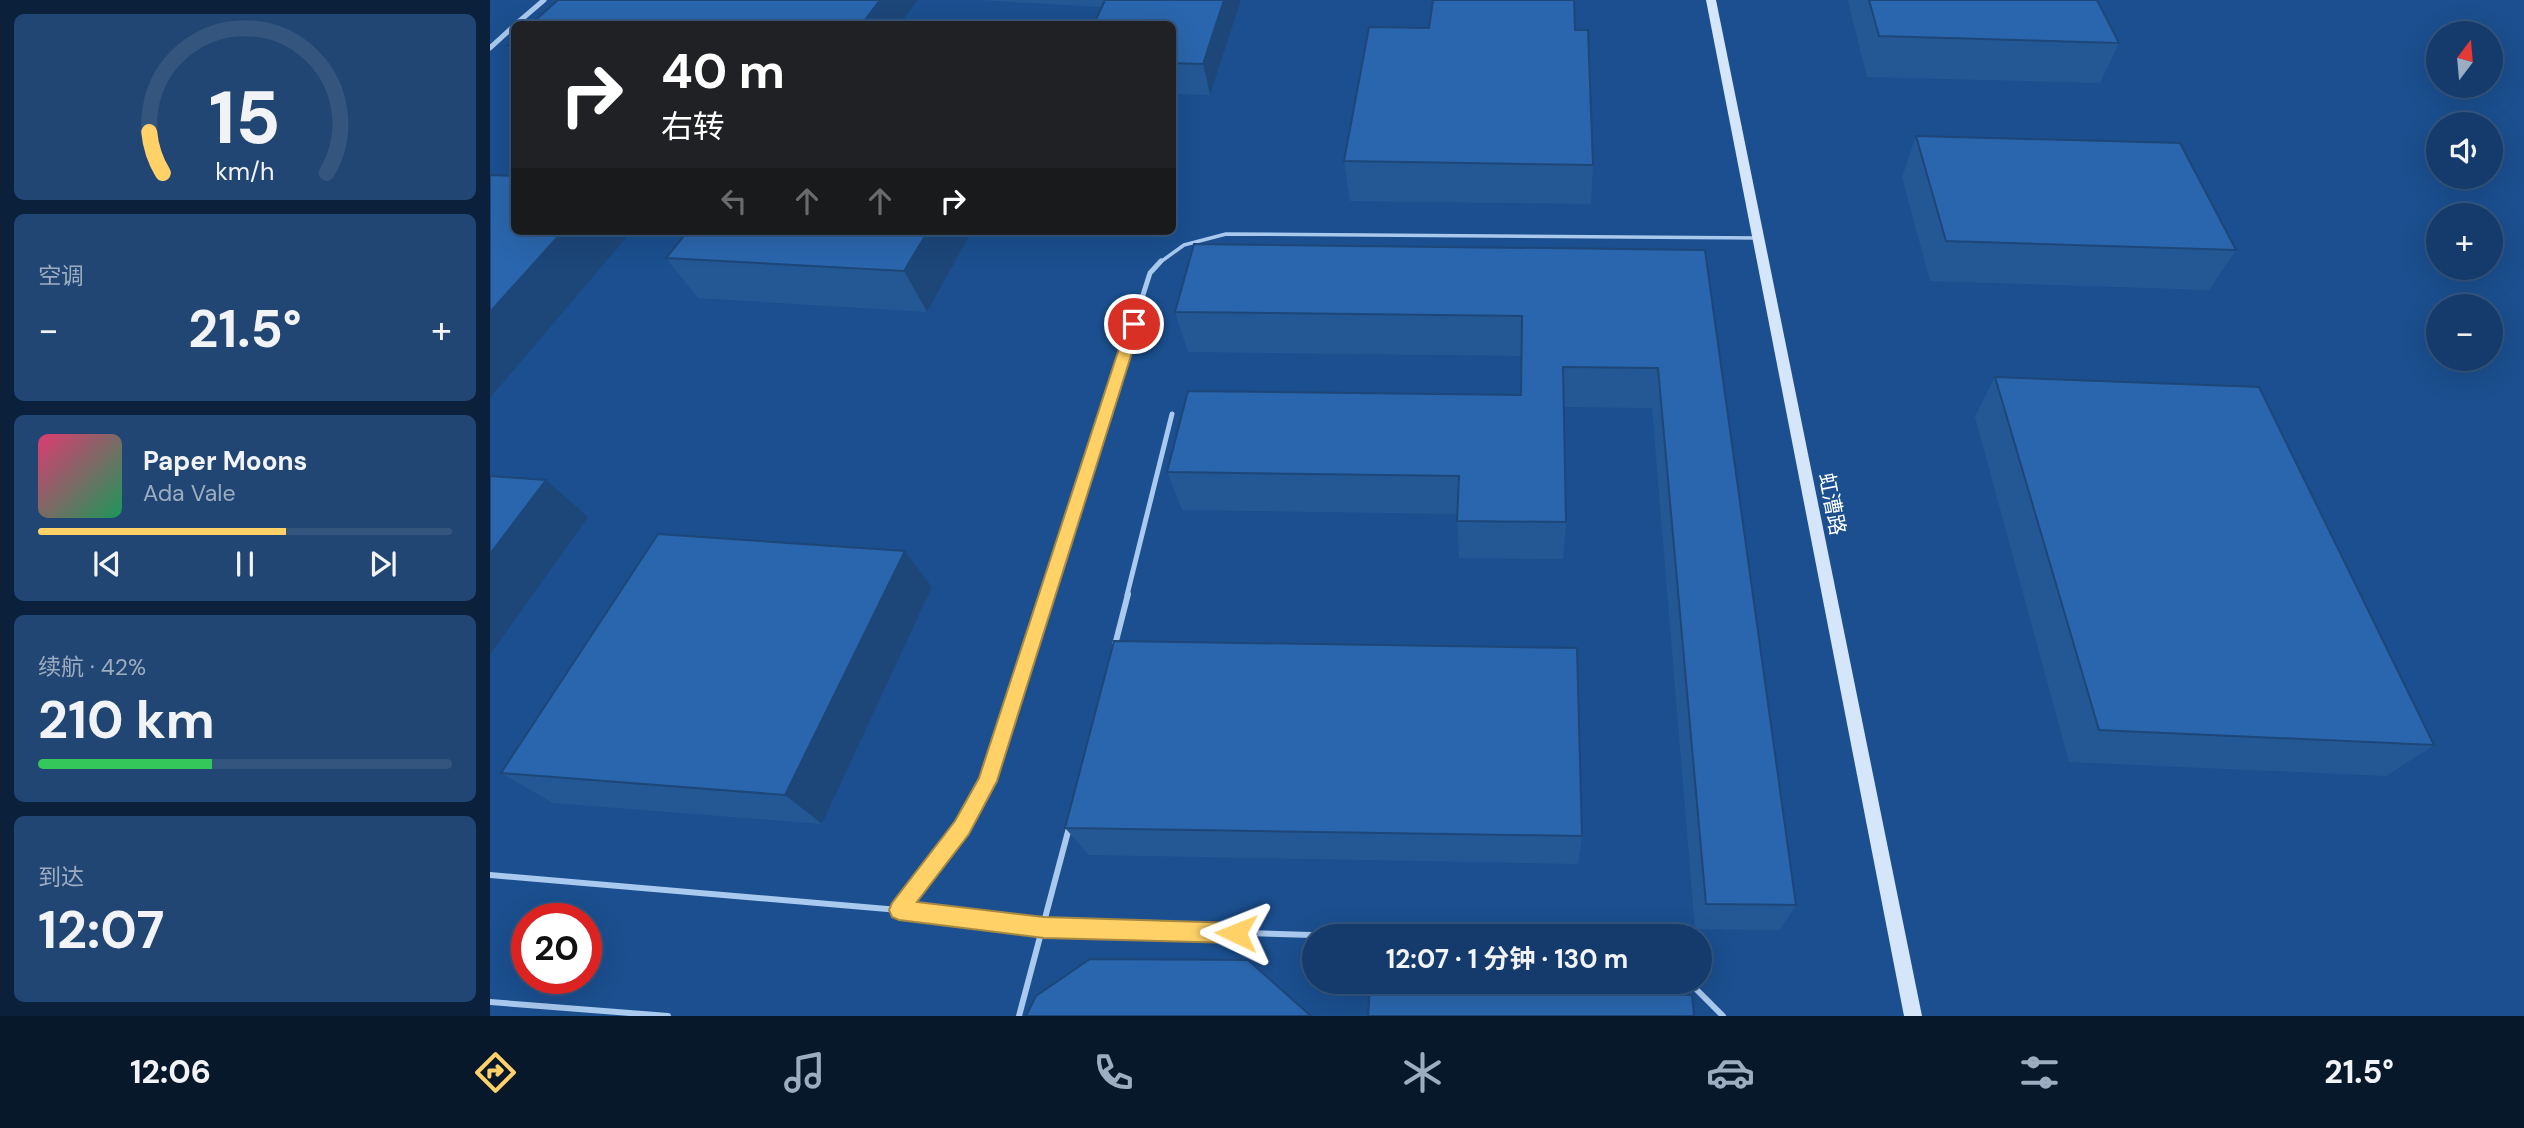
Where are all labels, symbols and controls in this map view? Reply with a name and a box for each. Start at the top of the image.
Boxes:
north arrow [2426,21,2502,98]
map controls [2426,21,2503,371]
text: 40 m [661,39,785,103]
icon: right [546,49,637,140]
text: 15 [209,72,281,167]
text: 右转 [661,106,725,148]
button: sound [2426,112,2503,189]
text: km/h [215,155,275,188]
icon: left [715,182,753,220]
icon: ahead [788,182,826,220]
icon: ahead [861,182,899,220]
icon: right [934,182,972,220]
button: + [2426,203,2503,280]
text: 空调 [38,261,84,291]
pin [1104,294,1164,354]
button: − [2426,294,2503,371]
text: 21.5° [188,295,302,363]
text: − [38,305,59,355]
text: + [431,305,452,355]
icon: arrive [1115,305,1153,343]
text: Paper Moons [143,444,307,478]
street label: 虹漕路 [1812,470,1852,538]
text: Ada Vale [143,478,236,508]
icon: previous [88,545,126,583]
icon: pause [226,545,264,583]
icon: next [364,545,402,583]
text: 续航 · 42% [38,652,146,682]
text: 210 km [38,686,215,754]
text: 到达 [38,862,84,892]
text: 12:07 [38,896,164,964]
position arrow [1199,896,1273,970]
speed limit sign: 20 [511,903,602,994]
text: 12:07 · 1 分钟 · 130 m [1386,942,1628,976]
icon: directions [471,1048,520,1097]
icon: music [780,1048,829,1097]
icon: phone [1089,1048,1138,1097]
icon: climate [1398,1048,1447,1097]
icon: car [1706,1048,1755,1097]
icon: filters [2015,1048,2064,1097]
text: 12:06 [130,1051,211,1093]
text: 21.5° [2324,1051,2394,1093]

